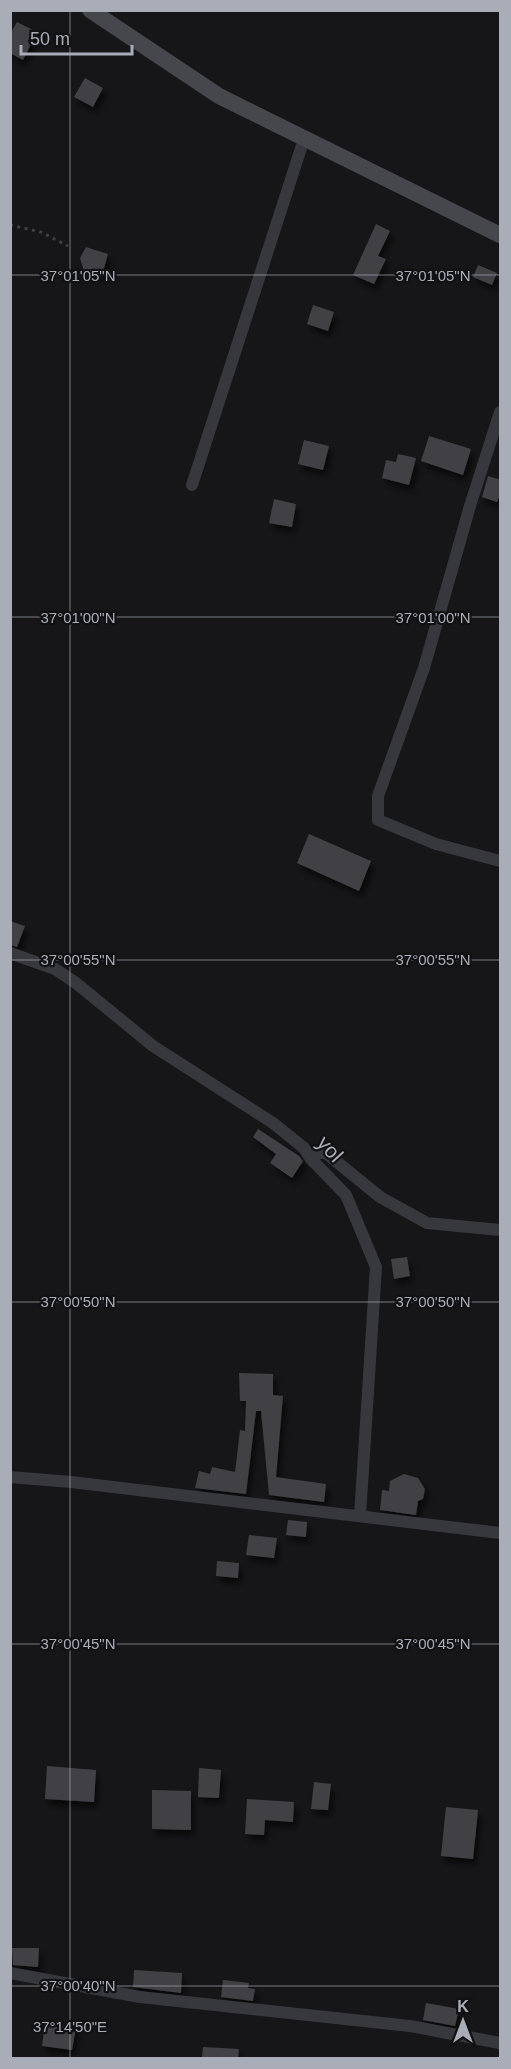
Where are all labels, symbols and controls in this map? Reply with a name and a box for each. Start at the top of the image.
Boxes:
scale bar [21,18,132,56]
text: 50 m [30,29,70,49]
text: 37°01'05"N [40,267,116,284]
text: 37°01'05"N [395,267,471,284]
text: 37°01'00"N [40,609,116,626]
text: 37°01'00"N [395,609,471,626]
text: 37°00'55"N [40,951,116,968]
text: 37°00'55"N [395,951,471,968]
street label: yol [313,1131,348,1166]
text: 37°00'50"N [40,1293,116,1310]
text: 37°00'50"N [395,1293,471,1310]
text: 37°00'45"N [40,1635,116,1652]
text: 37°00'45"N [395,1635,471,1652]
text: 37°00'40"N [40,1977,116,1994]
north arrow [433,1991,493,2051]
text: K [457,1998,469,2015]
text: 37°14'50"E [33,2018,107,2035]

